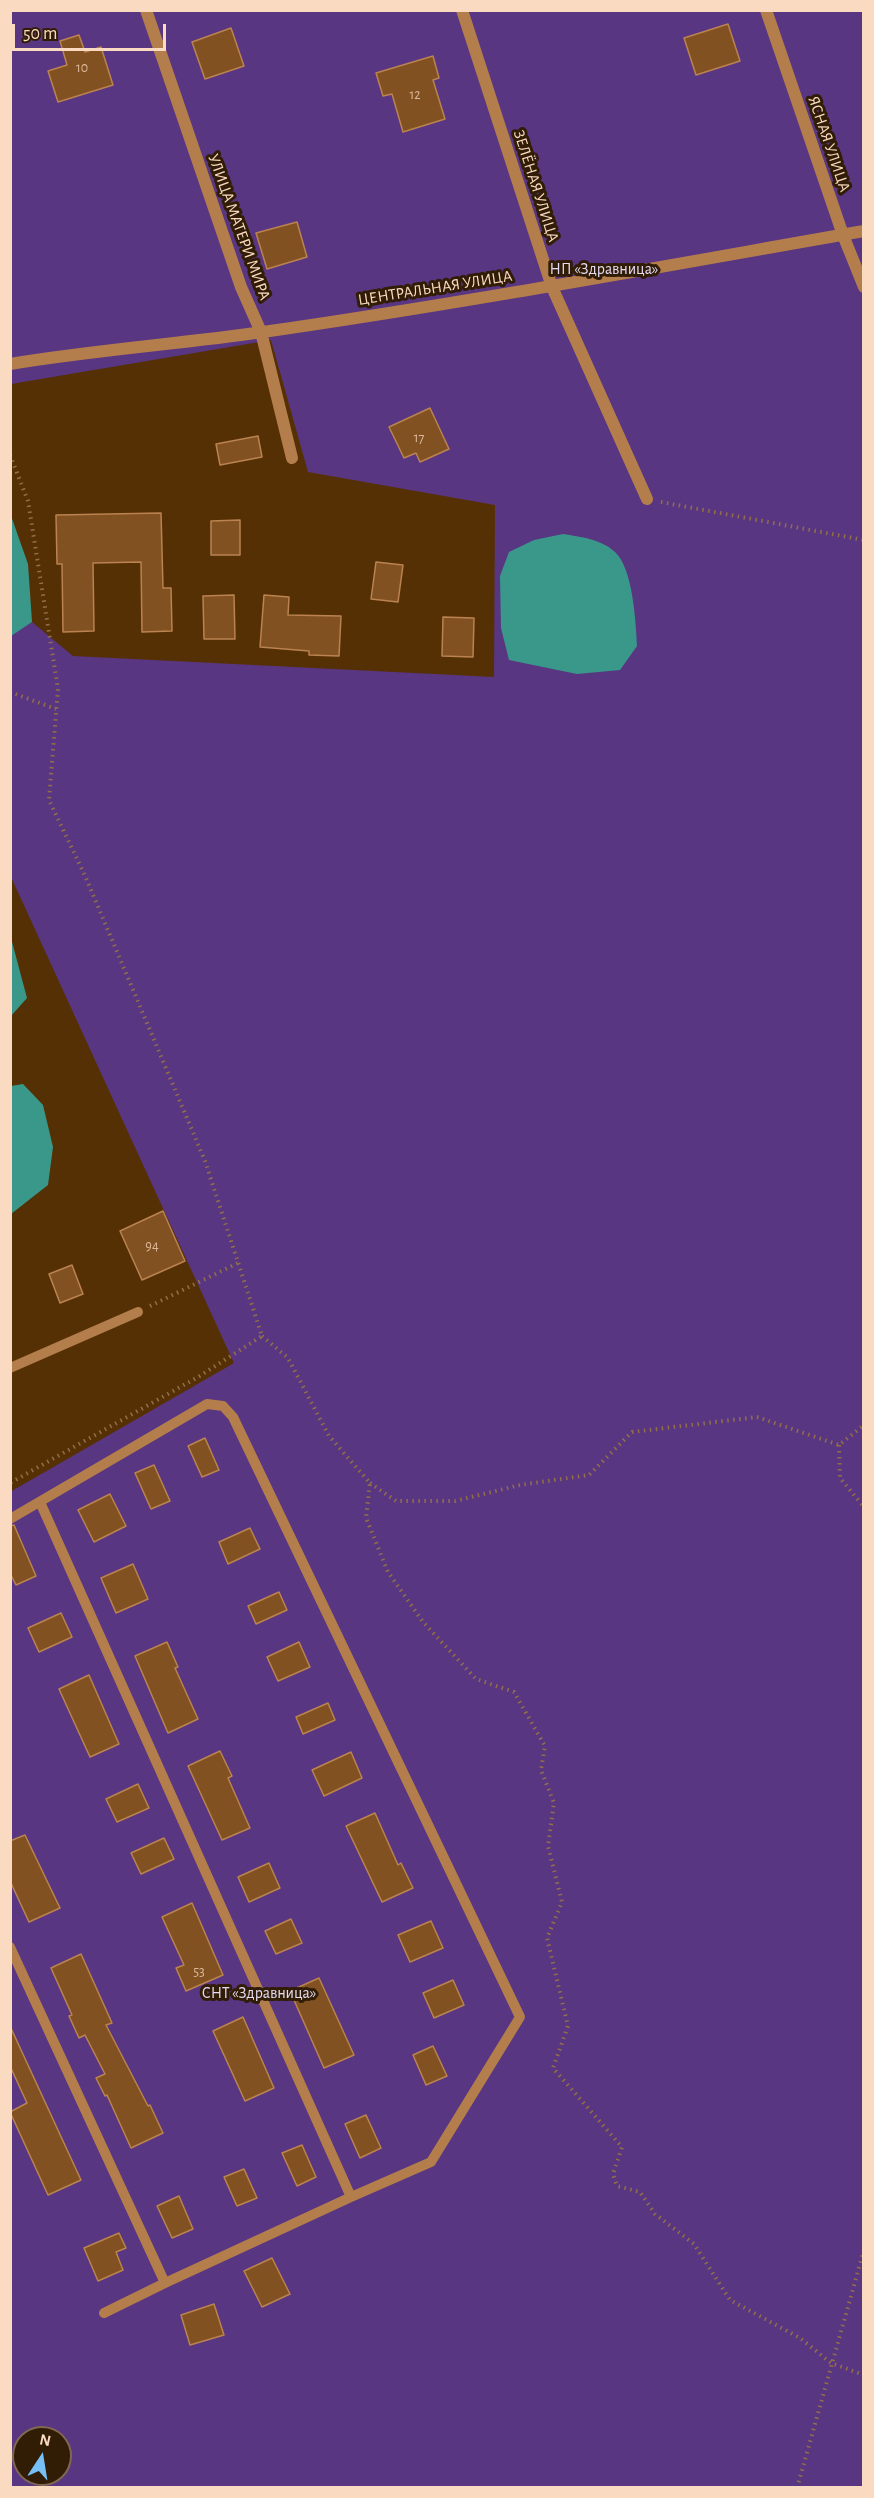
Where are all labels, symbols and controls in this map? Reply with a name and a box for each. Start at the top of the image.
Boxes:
scale bar [15,12,170,50]
text: 50 m [23,25,57,43]
house number: 10 [76,60,88,76]
house number: 12 [409,87,421,103]
street label: ЯСНАЯ УЛИЦА [804,94,854,194]
street label: ЗЕЛЁНАЯ УЛИЦА [509,128,563,244]
street label: УЛИЦА МАТЕРИ МИРА [204,151,274,303]
park label: НП «Здравница» [550,259,658,279]
street label: ЦЕНТРАЛЬНАЯ УЛИЦА [357,266,513,310]
house number: 17 [414,430,424,446]
house number: 94 [145,1238,159,1254]
house number: 53 [193,1964,205,1980]
park label: СНТ «Здравница» [202,1983,316,2003]
north arrow [12,2426,72,2486]
text: N [38,2431,52,2449]

